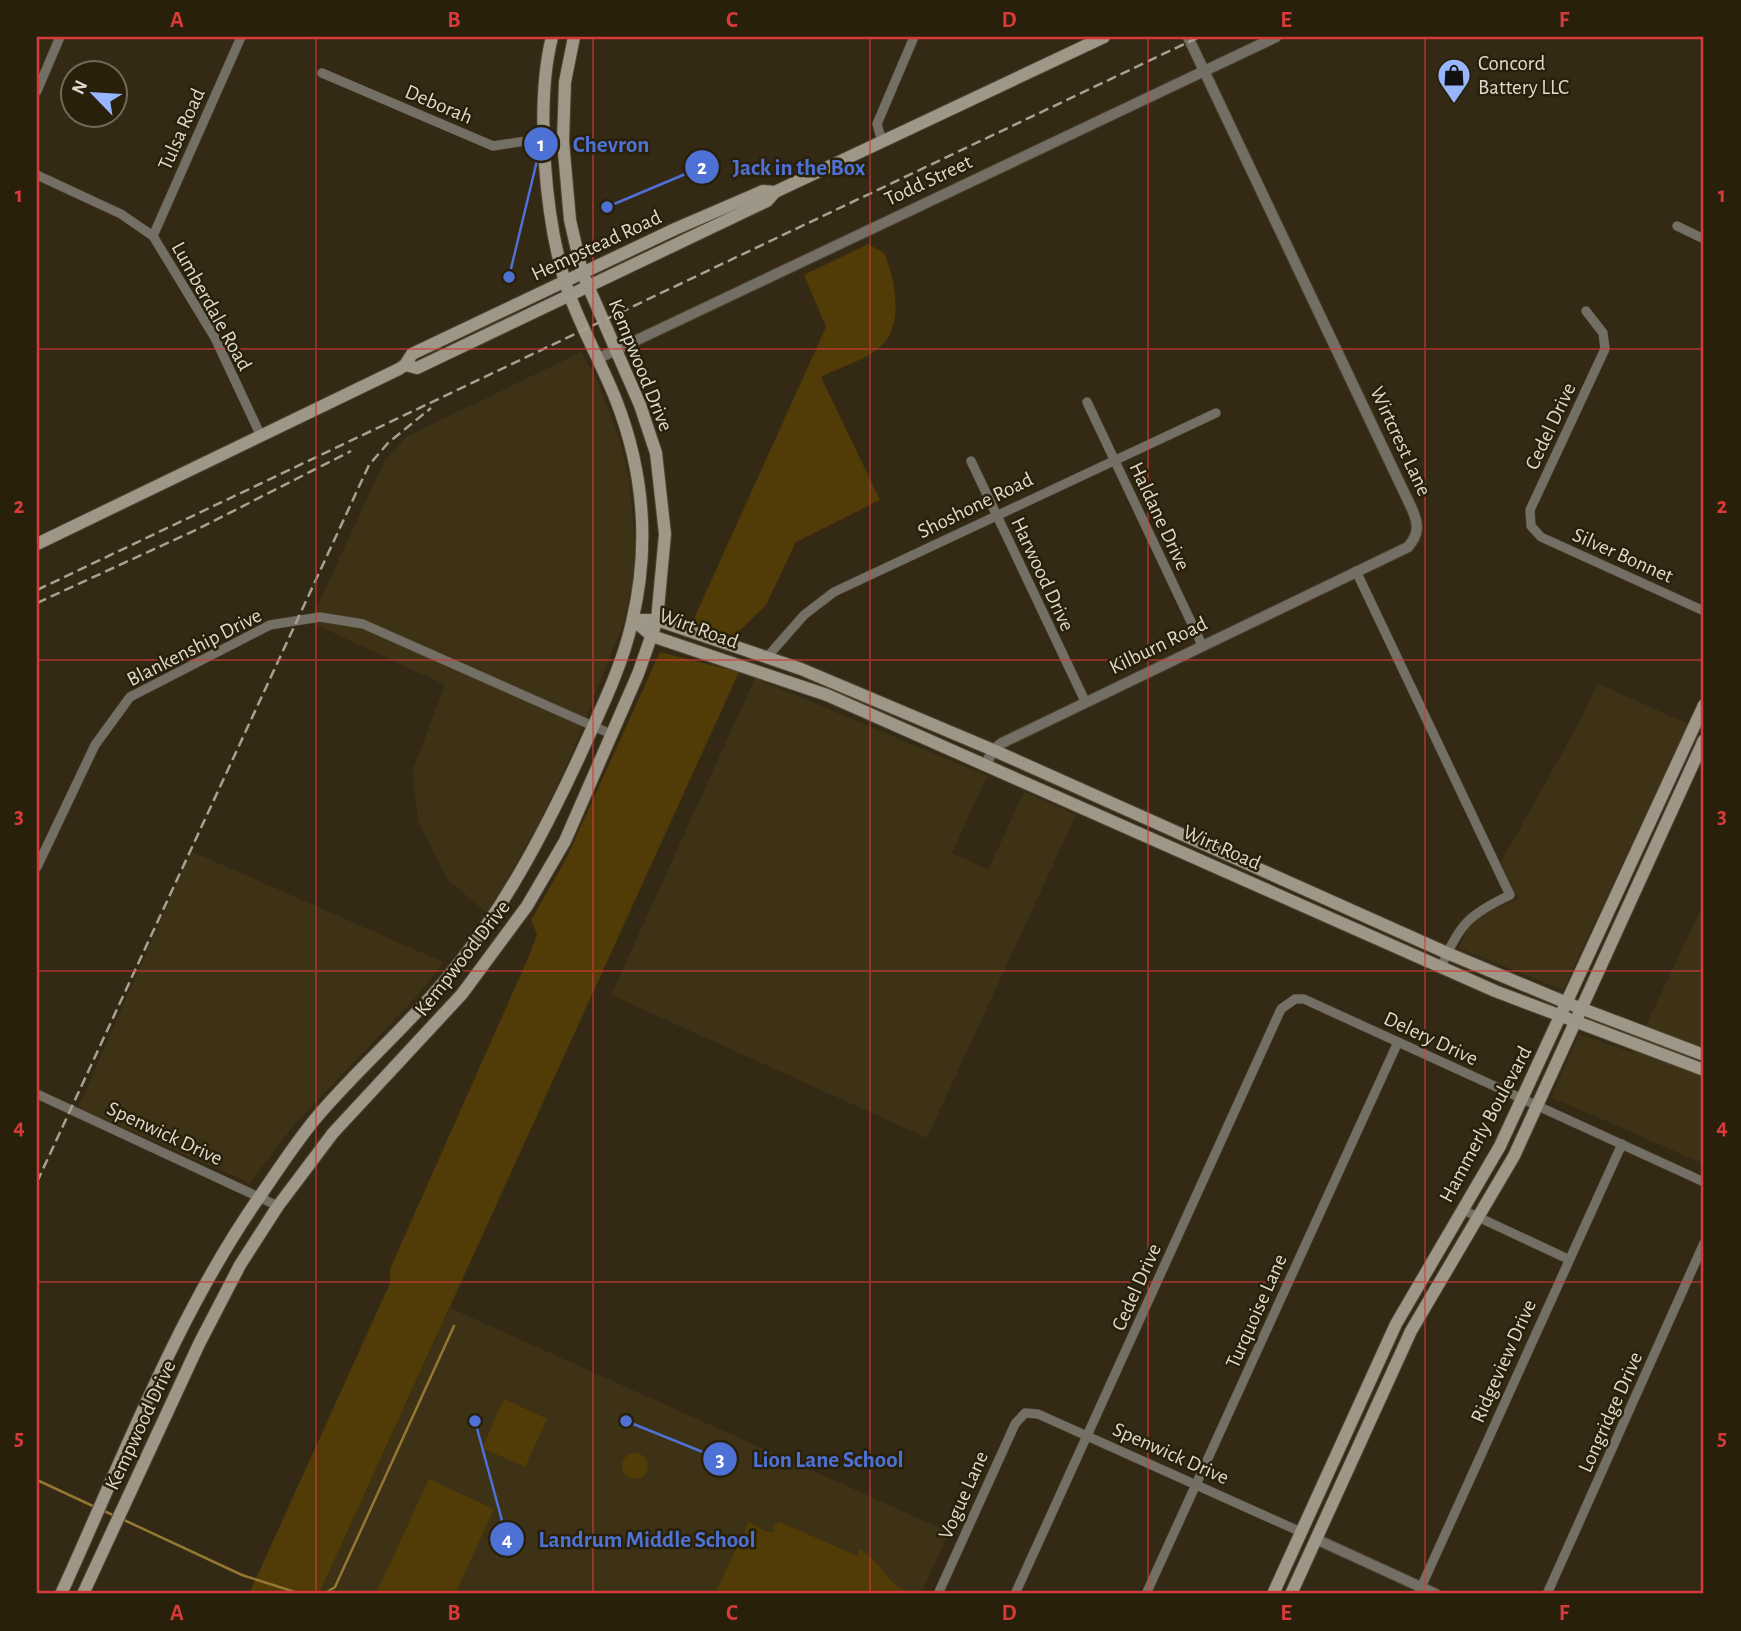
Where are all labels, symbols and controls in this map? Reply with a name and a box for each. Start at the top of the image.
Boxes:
text: A [170,9,184,32]
text: B [447,9,461,32]
text: C [726,9,738,32]
text: D [1001,9,1017,32]
text: E [1280,9,1292,32]
text: F [1559,9,1570,32]
place label: Concord Battery LLC [1478,53,1569,98]
shop icon: Concord Battery LLC [1435,56,1473,105]
north arrow [60,60,130,130]
text: N [69,77,91,97]
street label: Deborah [402,81,476,128]
street label: Tulsa Road [154,85,209,173]
callout: Chevron [524,122,663,166]
text: 1 [537,134,545,155]
text: Chevron [573,134,649,157]
callout: Jack in the Box [684,145,880,189]
street label: Todd Street [881,151,975,210]
text: 2 [697,157,707,178]
text: Jack in the Box [733,157,866,180]
text: 1 [15,184,23,207]
text: 1 [1718,184,1726,207]
street label: Hempstead Road [528,206,665,285]
street label: Lumberdale Road [167,238,256,374]
street label: Kempwood Drive [605,296,677,434]
street label: Cedel Drive [1521,380,1580,473]
street label: Wirtcrest Lane [1366,383,1435,499]
street label: Haldane Drive [1125,459,1194,574]
street label: Shoshone Road [914,468,1036,542]
text: 2 [14,495,25,518]
text: 2 [1717,495,1728,518]
street label: Harwood Drive [1007,514,1078,634]
street label: Silver Bonnet [1569,524,1677,587]
street label: Blankenship Drive [123,604,265,690]
street label: Wirt Road [656,604,741,652]
street label: Kilburn Road [1106,613,1211,678]
text: 3 [14,805,24,828]
text: 3 [1717,805,1727,828]
street label: Wirt Road [1180,821,1264,874]
street label: Kempwood Drive [411,897,514,1020]
street label: Delery Drive [1380,1008,1481,1069]
street label: Hammerly Boulevard [1435,1043,1536,1206]
street label: Spenwick Drive [104,1098,226,1169]
text: 4 [13,1116,25,1139]
text: 4 [1716,1116,1728,1139]
street label: Cedel Drive [1108,1240,1165,1334]
street label: Turquoise Lane [1222,1251,1291,1371]
street label: Ridgeview Drive [1467,1296,1540,1426]
street label: Longridge Drive [1575,1349,1646,1476]
street label: Kempwood Drive [101,1357,180,1493]
street label: Spenwick Drive [1110,1418,1232,1488]
text: 5 [14,1427,24,1450]
text: 5 [1717,1427,1727,1450]
callout: Lion Lane School [703,1437,917,1481]
street label: Vogue Lane [935,1448,992,1542]
text: 3 [715,1449,725,1470]
text: Lion Lane School [752,1449,904,1472]
callout: Landrum Middle School [489,1517,769,1561]
text: 4 [502,1529,512,1550]
text: Landrum Middle School [539,1529,755,1552]
text: A [170,1602,184,1625]
text: B [447,1602,461,1625]
text: C [726,1602,738,1625]
text: D [1001,1602,1017,1625]
text: E [1280,1602,1292,1625]
text: F [1559,1602,1570,1625]

